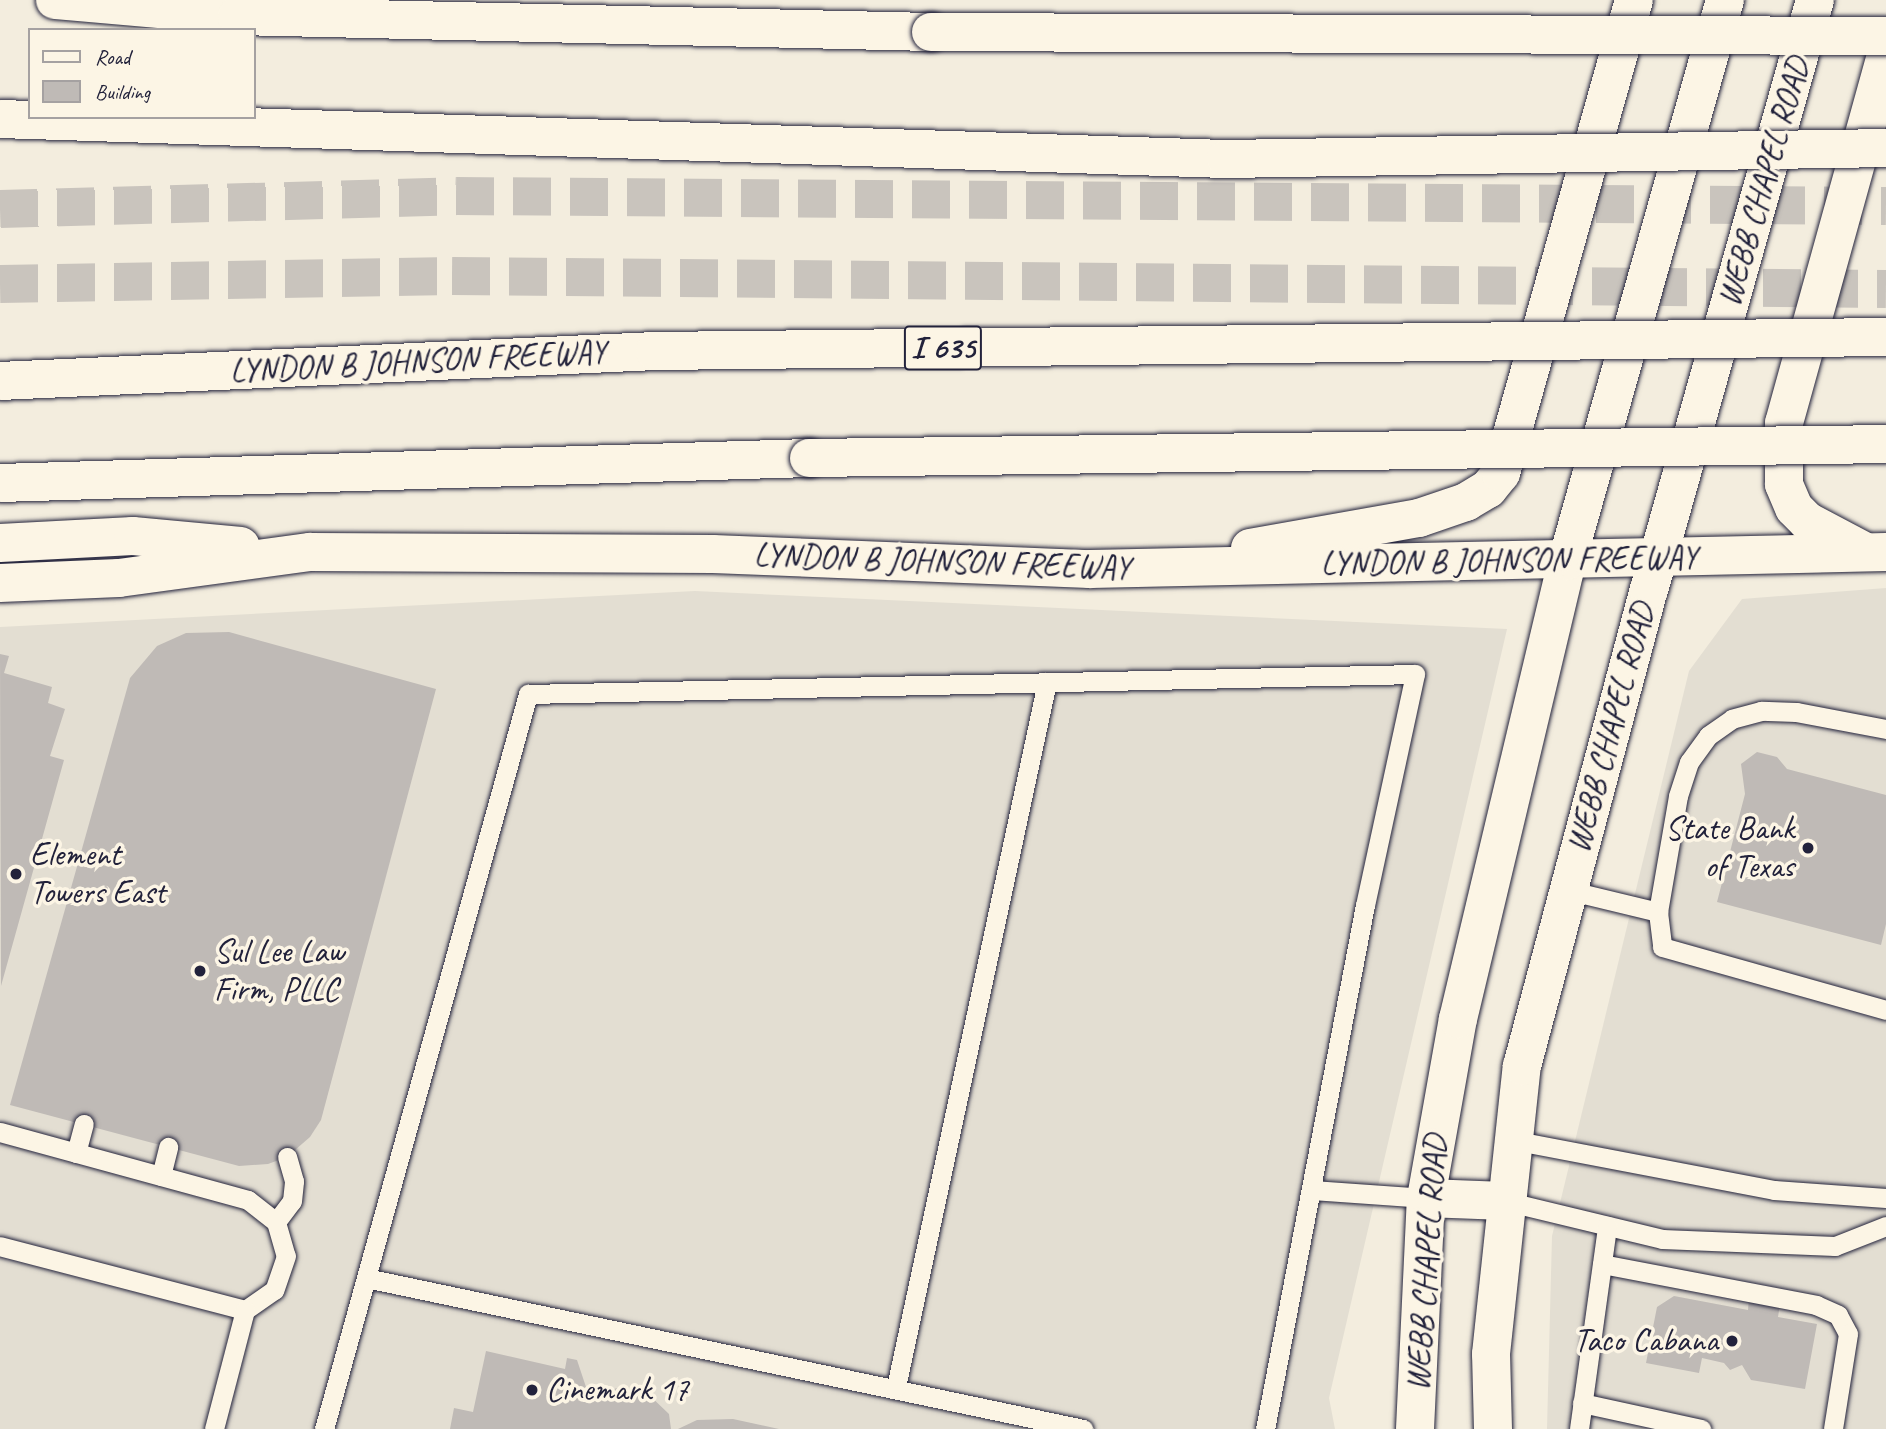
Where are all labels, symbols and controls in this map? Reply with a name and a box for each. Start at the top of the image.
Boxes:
legend [28,28,256,119]
text: Road [95,44,130,70]
street label: WEBB CHAPEL ROAD [1709,53,1819,311]
text: Building [95,79,150,105]
road number: I 635 [903,320,983,376]
street label: LYNDON B JOHNSON FREEWAY [231,332,605,392]
street label: LYNDON B JOHNSON FREEWAY [755,536,1129,588]
street label: LYNDON B JOHNSON FREEWAY [1322,538,1696,584]
street label: WEBB CHAPEL ROAD [1559,598,1663,858]
place label: State Bank of Texas [1664,809,1794,887]
place label: Element Towers East [30,835,166,913]
marker: State Bank of Texas [1800,840,1816,856]
marker: Element Towers East [8,866,24,882]
place label: Sul Lee Law Firm, PLLC [214,932,344,1010]
marker: Sul Lee Law Firm, PLLC [192,963,208,979]
street label: WEBB CHAPEL ROAD [1398,1133,1456,1393]
place label: Taco Cabana [1574,1321,1718,1361]
marker: Taco Cabana [1724,1333,1740,1349]
place label: Cinemark 17 [546,1370,689,1410]
marker: Cinemark 17 [524,1382,540,1398]

